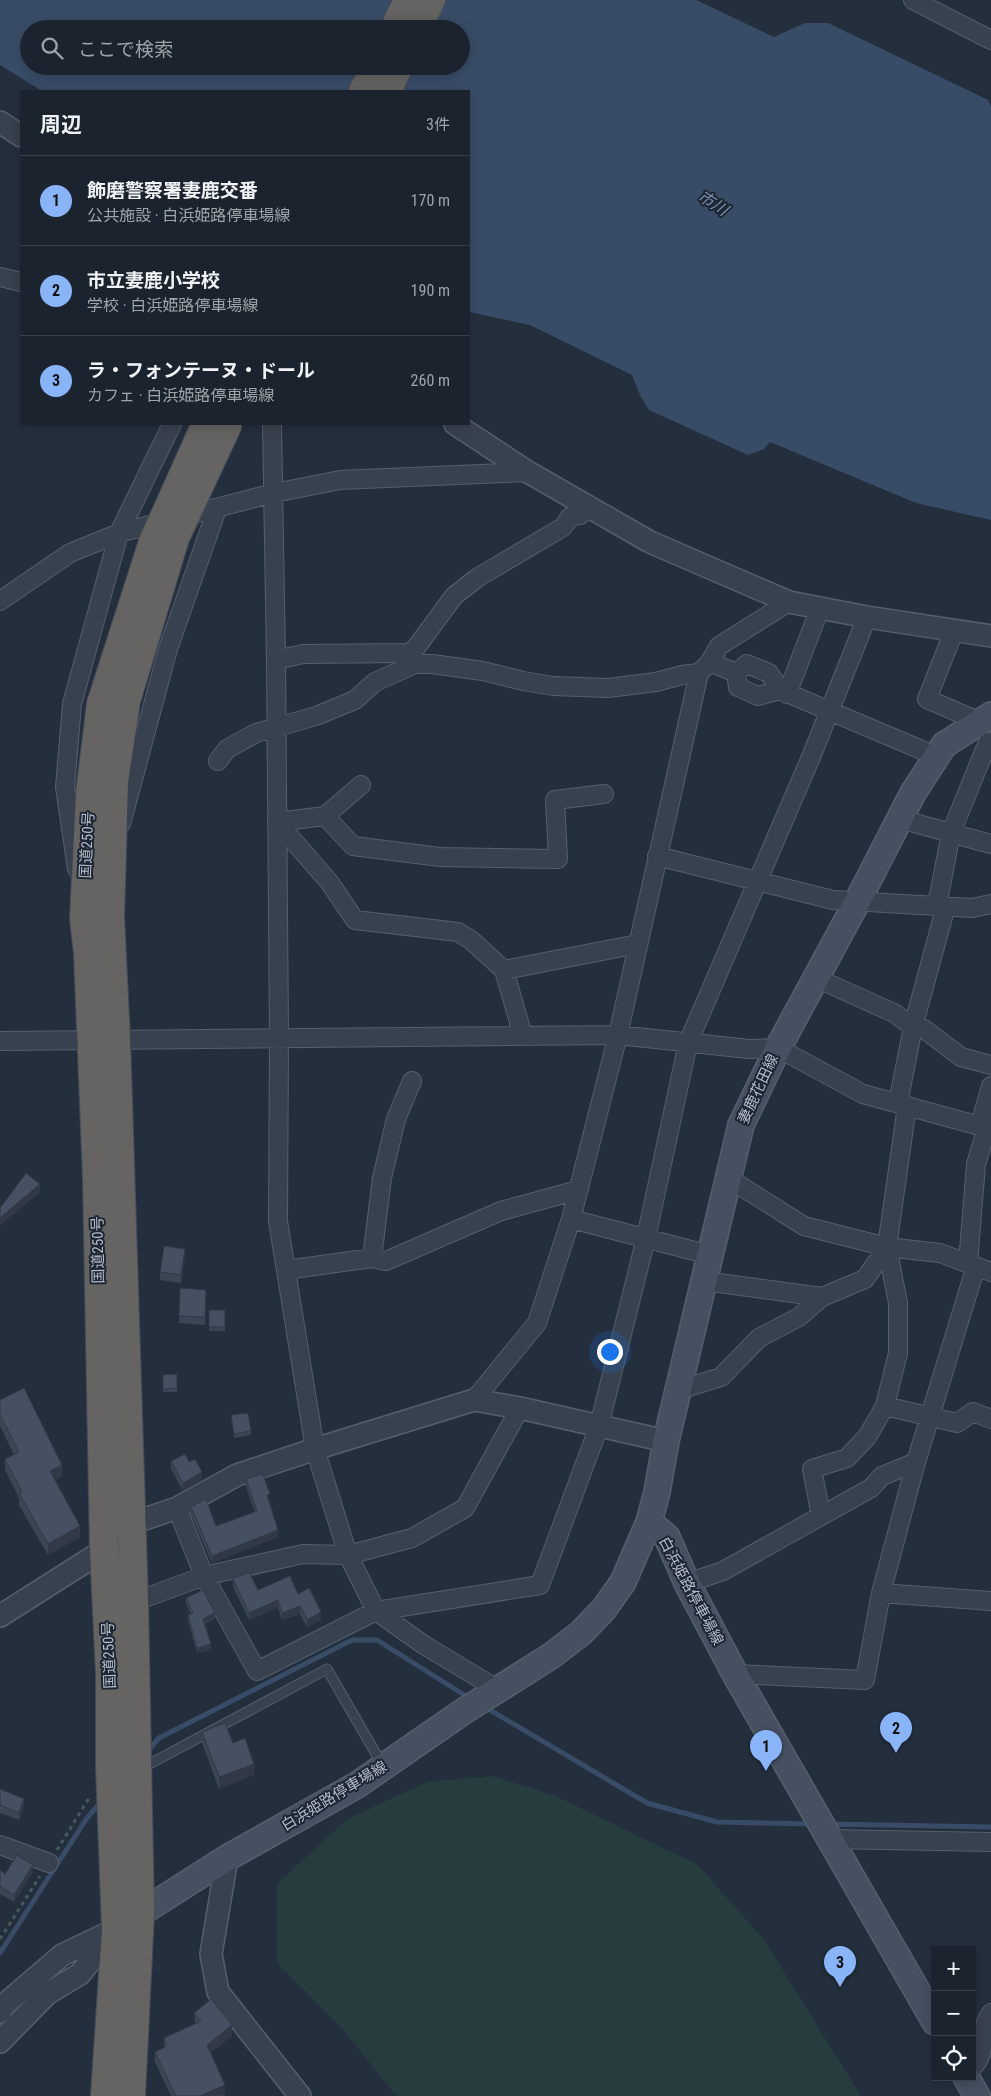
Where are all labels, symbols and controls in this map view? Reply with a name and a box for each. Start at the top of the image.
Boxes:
search box [20,20,470,75]
icon: search [38,34,66,62]
text: ここで検索 [78,38,173,61]
text: 周辺 [40,113,82,137]
text: 3件 [426,115,450,134]
text: 飾磨警察署妻鹿交番 [87,179,258,202]
water label: 市川 [694,186,733,221]
text: 1 [52,191,60,210]
text: 170 m [411,191,450,210]
text: 公共施設 · 白浜姫路停車場線 [87,206,290,225]
text: 市立妻鹿小学校 [87,269,220,292]
text: 2 [52,281,60,300]
text: 190 m [411,281,450,300]
text: 学校 · 白浜姫路停車場線 [87,296,258,315]
text: ラ・フォンテーヌ・ドール [87,359,315,382]
text: 3 [52,371,60,390]
text: 260 m [411,371,450,390]
text: カフェ · 白浜姫路停車場線 [87,386,274,405]
street label: 国道250号 [76,811,98,879]
street label: 妻鹿花田線 [734,1051,782,1127]
street label: 国道250号 [88,1216,108,1284]
your location [597,1339,623,1365]
street label: 白浜姫路停車場線 [655,1534,727,1648]
street label: 国道250号 [99,1621,119,1689]
pin: 2 [880,1712,912,1753]
pin: 1 [750,1730,782,1771]
street label: 白浜姫路停車場線 [278,1757,390,1835]
pin: 3 [824,1946,856,1987]
map controls [931,1946,976,2081]
button: + [931,1946,976,1991]
button: − [931,1991,976,2036]
button: locate [931,2036,976,2081]

